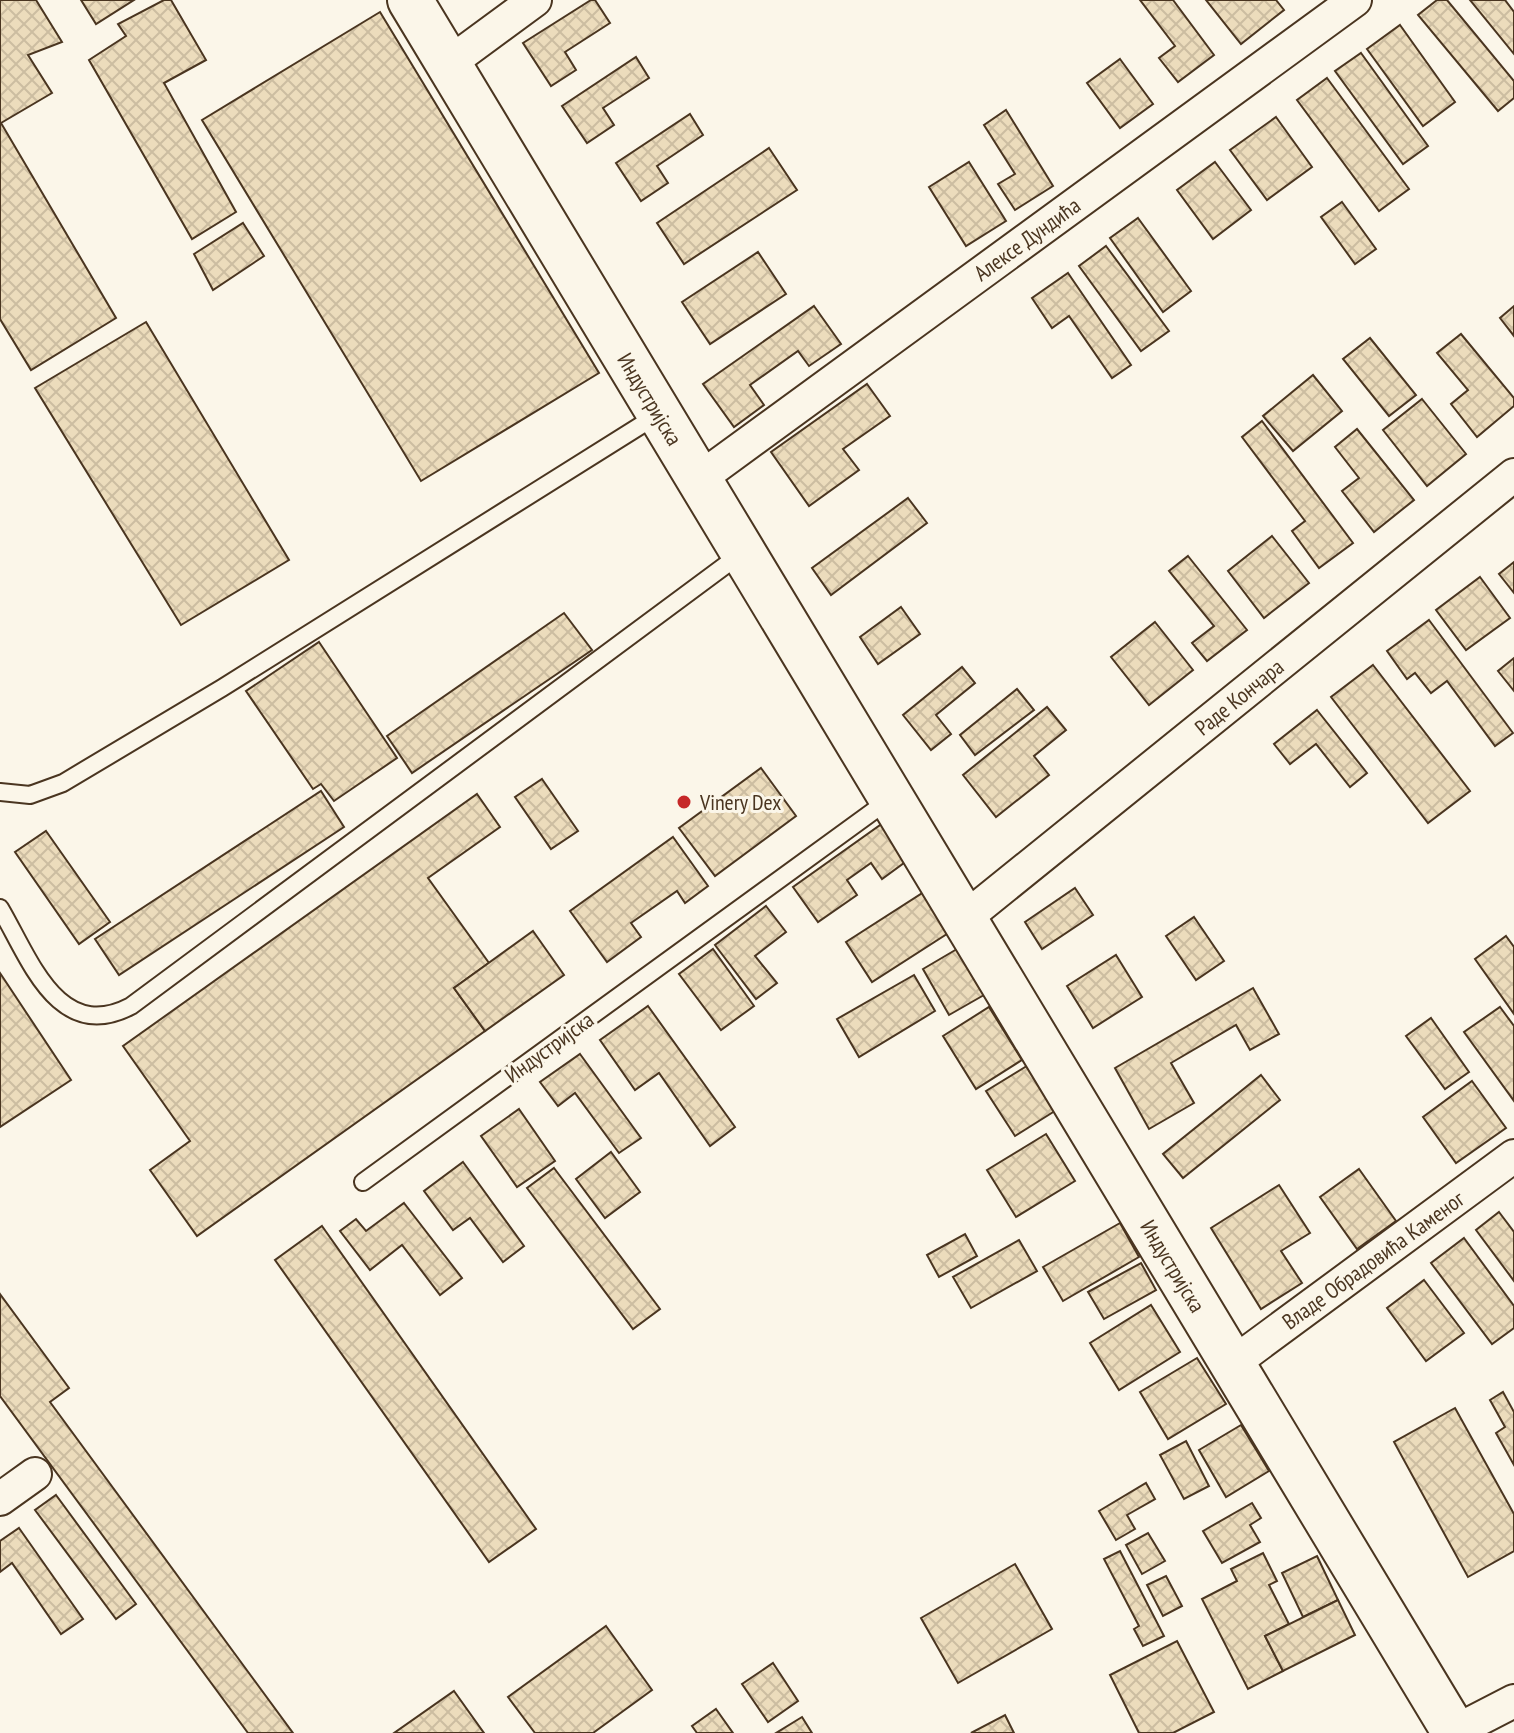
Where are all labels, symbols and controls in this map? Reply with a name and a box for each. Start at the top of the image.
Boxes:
street label: Алексе Дундића [968,191,1086,287]
street label: Индустријска [611,348,689,450]
street label: Раде Кончара [1189,653,1289,741]
place label: Vinery Dex [699,788,781,816]
marker: Vinery Dex [675,793,693,811]
street label: Индустријска [499,1005,599,1089]
street label: Владе Обрадовића Каменог [1277,1184,1470,1335]
street label: Индустријска [1134,1215,1212,1317]

